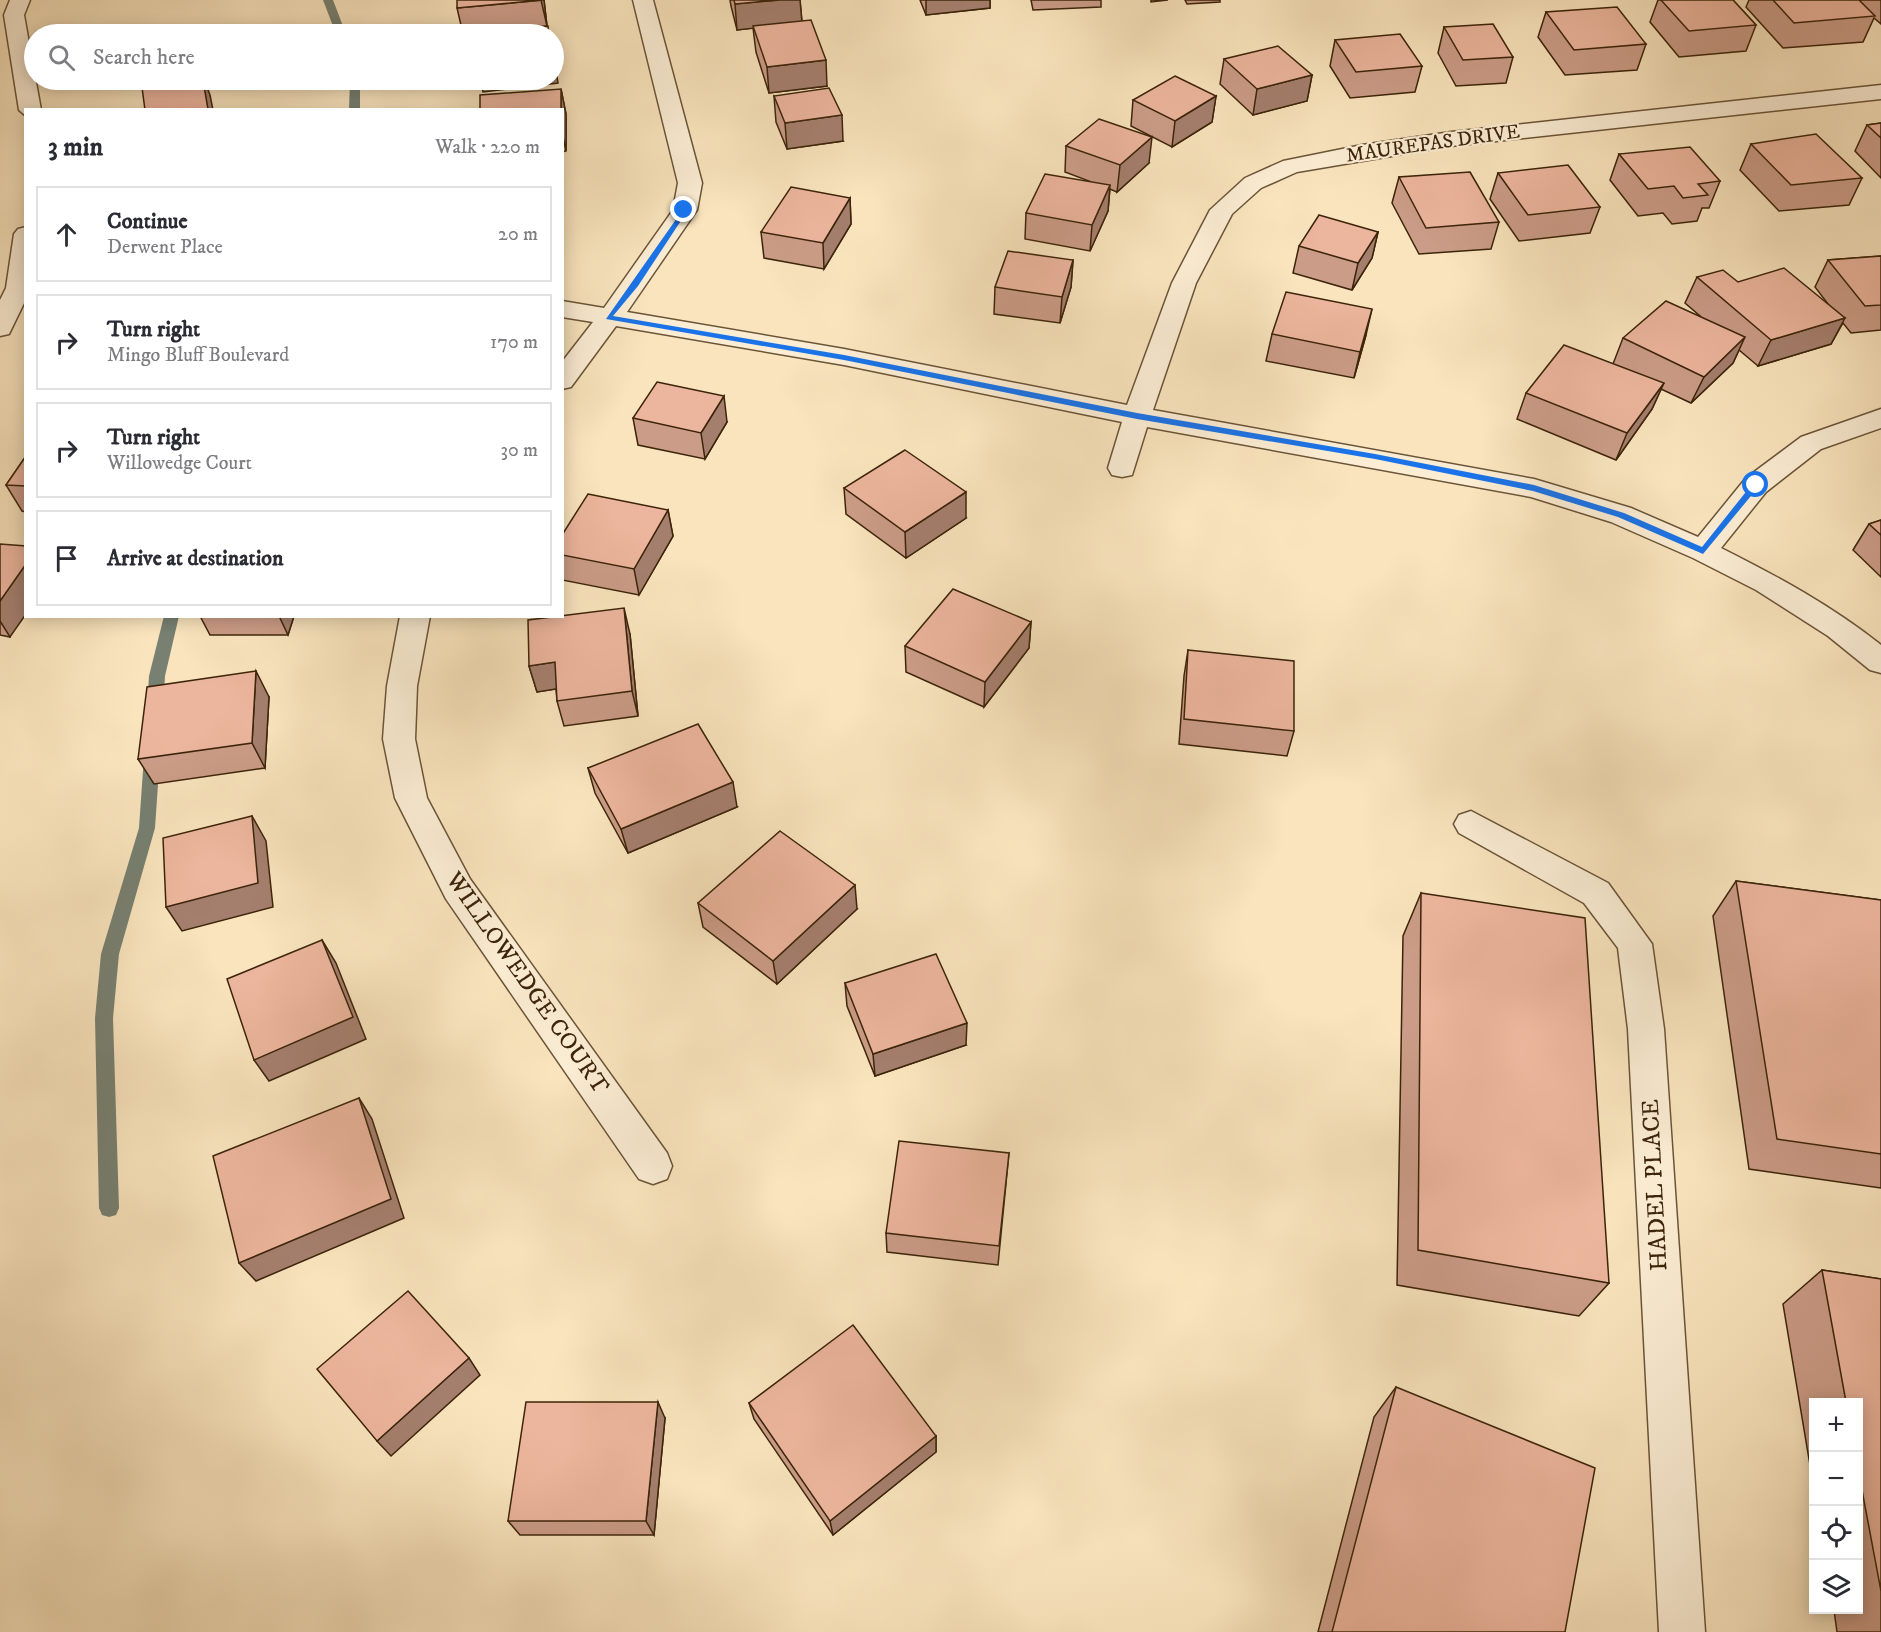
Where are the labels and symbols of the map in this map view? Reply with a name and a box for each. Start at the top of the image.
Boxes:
street label: MAUREPAS DRIVE [1345,119,1521,169]
route end [670,196,696,222]
route start [1742,471,1768,497]
street label: WILLOWEDGE COURT [438,865,615,1100]
street label: HADEL PLACE [1636,1098,1674,1272]

